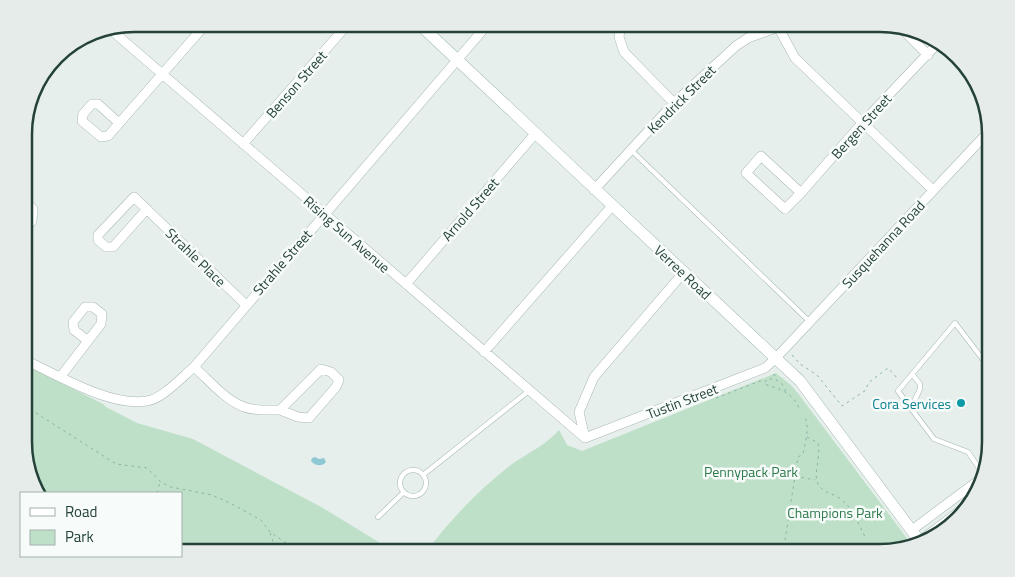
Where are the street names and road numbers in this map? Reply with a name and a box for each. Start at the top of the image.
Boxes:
street label: Benson Street [261,45,331,123]
street label: Kendrick Street [642,60,720,138]
street label: Bergen Street [826,89,896,163]
street label: Arnold Street [437,173,504,245]
street label: Rising Sun Avenue [299,190,395,278]
street label: Susquehanna Road [837,195,929,293]
street label: Strahle Place [161,223,231,291]
street label: Strahle Street [247,224,317,300]
street label: Verree Road [650,240,716,304]
street label: Tustin Street [643,378,721,424]

